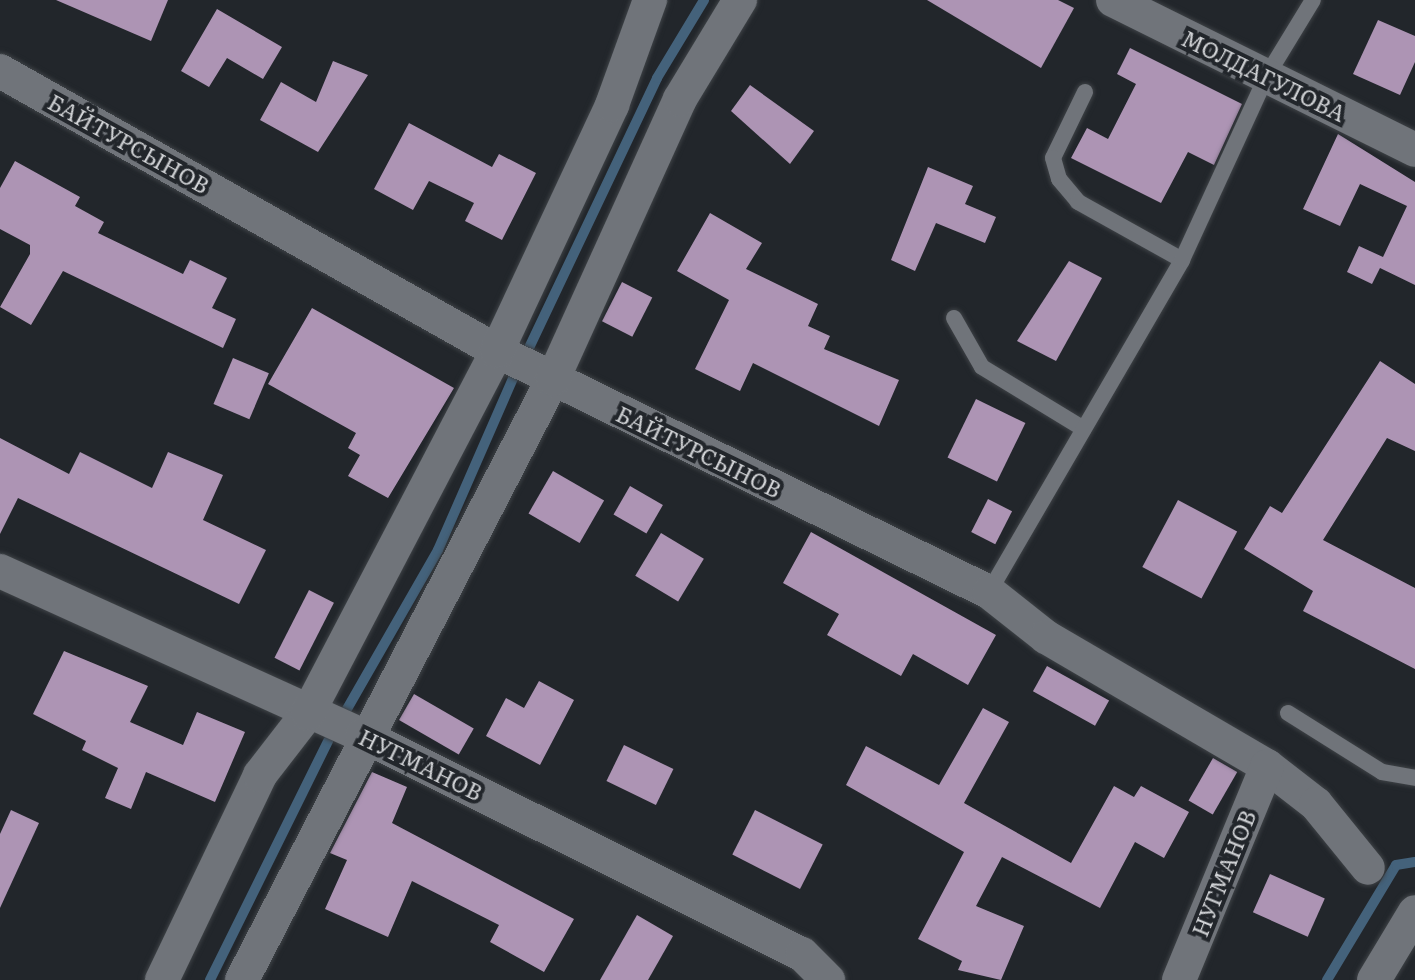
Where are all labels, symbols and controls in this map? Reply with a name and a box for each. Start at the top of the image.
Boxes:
street label: МОЛДАГУЛОВА [1178,24,1350,126]
street label: БАЙТУРСЫНОВ [44,88,214,198]
street label: БАЙТУРСЫНОВ [612,400,786,502]
street label: НУГМАНОВ [355,723,487,805]
street label: НУГМАНОВ [1186,806,1260,940]

